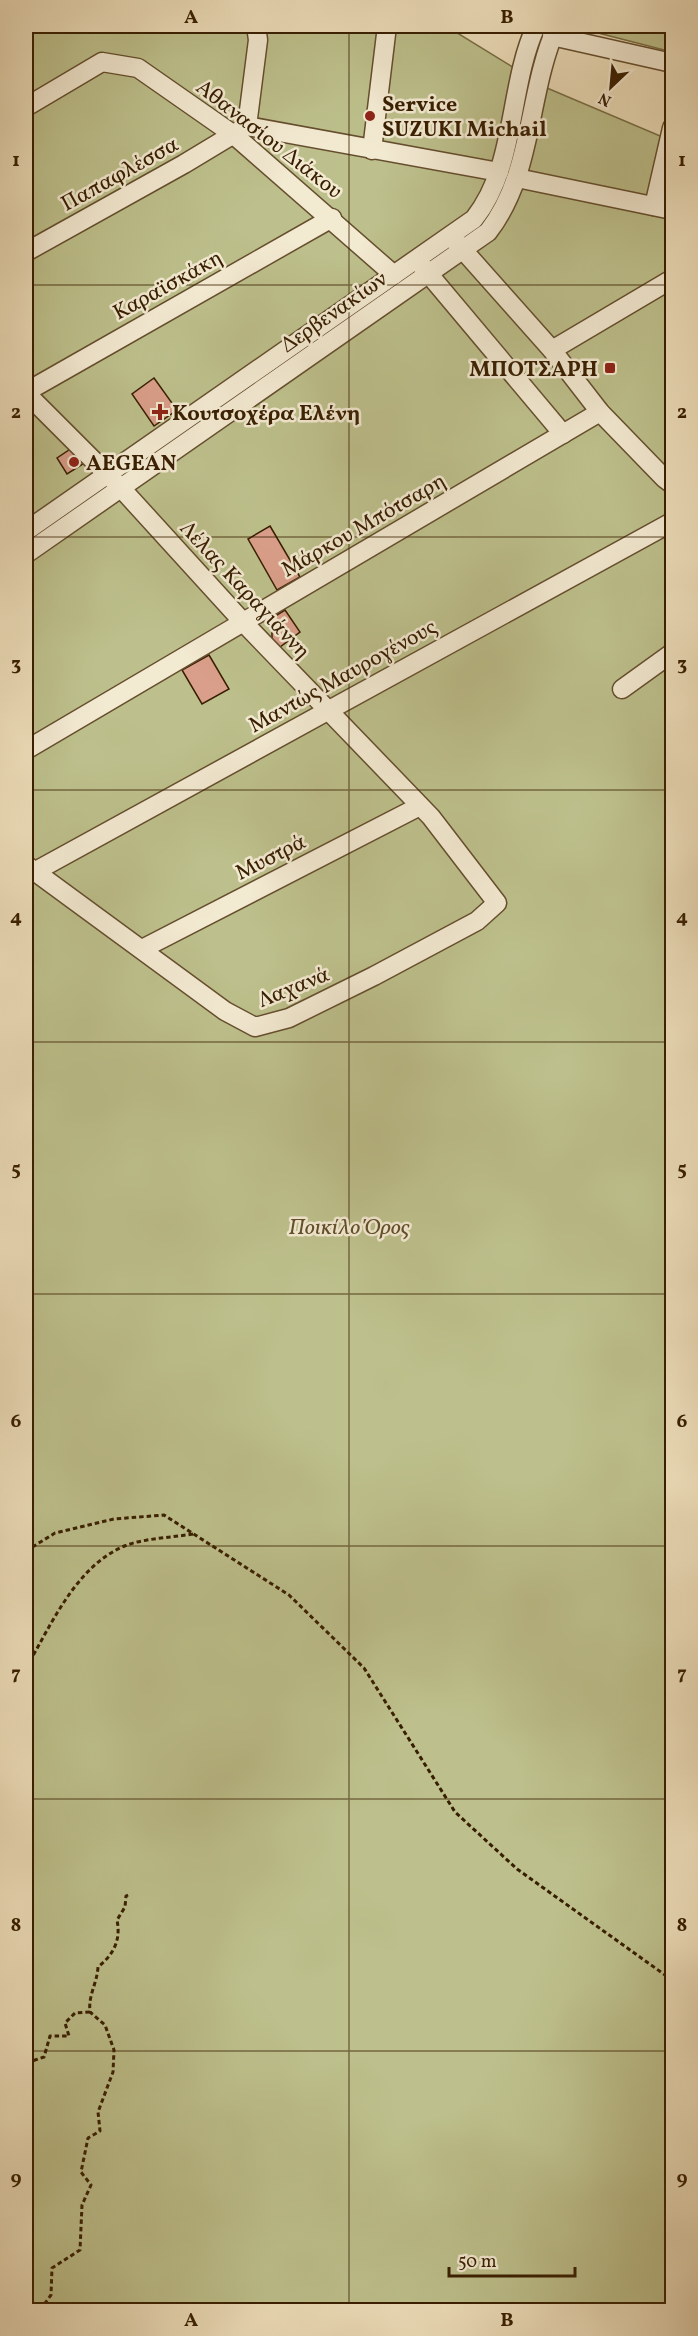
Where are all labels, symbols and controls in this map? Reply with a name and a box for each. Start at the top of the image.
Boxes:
text: A [184,4,198,32]
text: B [500,4,514,32]
north arrow [581,57,641,117]
street label: Αθανασίου Διάκου [189,73,348,207]
text: N [595,86,615,111]
place label: Service SUZUKI Michail [382,90,547,146]
marker: Service SUZUKI Michail [363,109,377,123]
street label: Παπαφλέσσα [56,130,185,220]
text: 1 [12,147,20,175]
text: 1 [678,147,686,175]
street label: Καραϊσκάκη [108,243,229,329]
street label: Δερβενακίων [275,265,394,361]
place label: ΜΠΟΤΣΑΡΗ [469,355,598,386]
marker: ΜΠΟΤΣΑΡΗ [603,361,617,375]
text: 2 [11,399,21,427]
place label: Κουτσοχέρα Ελένη [172,399,360,430]
text: 2 [677,399,687,427]
marker: Κουτσοχέρα Ελένη [153,405,167,419]
place label: AEGEAN [86,449,176,480]
marker: AEGEAN [67,455,81,469]
street label: Μάρκου Μπότσαρη [276,466,452,586]
street label: Λέλας Καραγιάννη [172,514,317,667]
street label: Μαντώς Μαυρογένους [244,612,443,742]
text: 3 [11,651,21,679]
text: 3 [677,651,687,679]
street label: Μυστρά [230,827,312,889]
text: 4 [10,904,22,932]
text: 4 [676,904,688,932]
street label: Λαχανά [253,960,335,1017]
text: 5 [11,1156,21,1184]
text: 5 [677,1156,687,1184]
park label: Ποικίλο Όρος [288,1213,410,1244]
text: 6 [11,1408,22,1436]
text: 6 [677,1408,688,1436]
text: 7 [11,1660,21,1688]
text: 7 [677,1660,687,1688]
text: 8 [11,1912,21,1940]
text: 8 [677,1912,687,1940]
text: 9 [10,2165,22,2193]
text: 9 [676,2165,688,2193]
scale bar [449,2240,575,2278]
text: 50 m [458,2250,497,2275]
text: A [184,2307,198,2335]
text: B [500,2307,514,2335]

